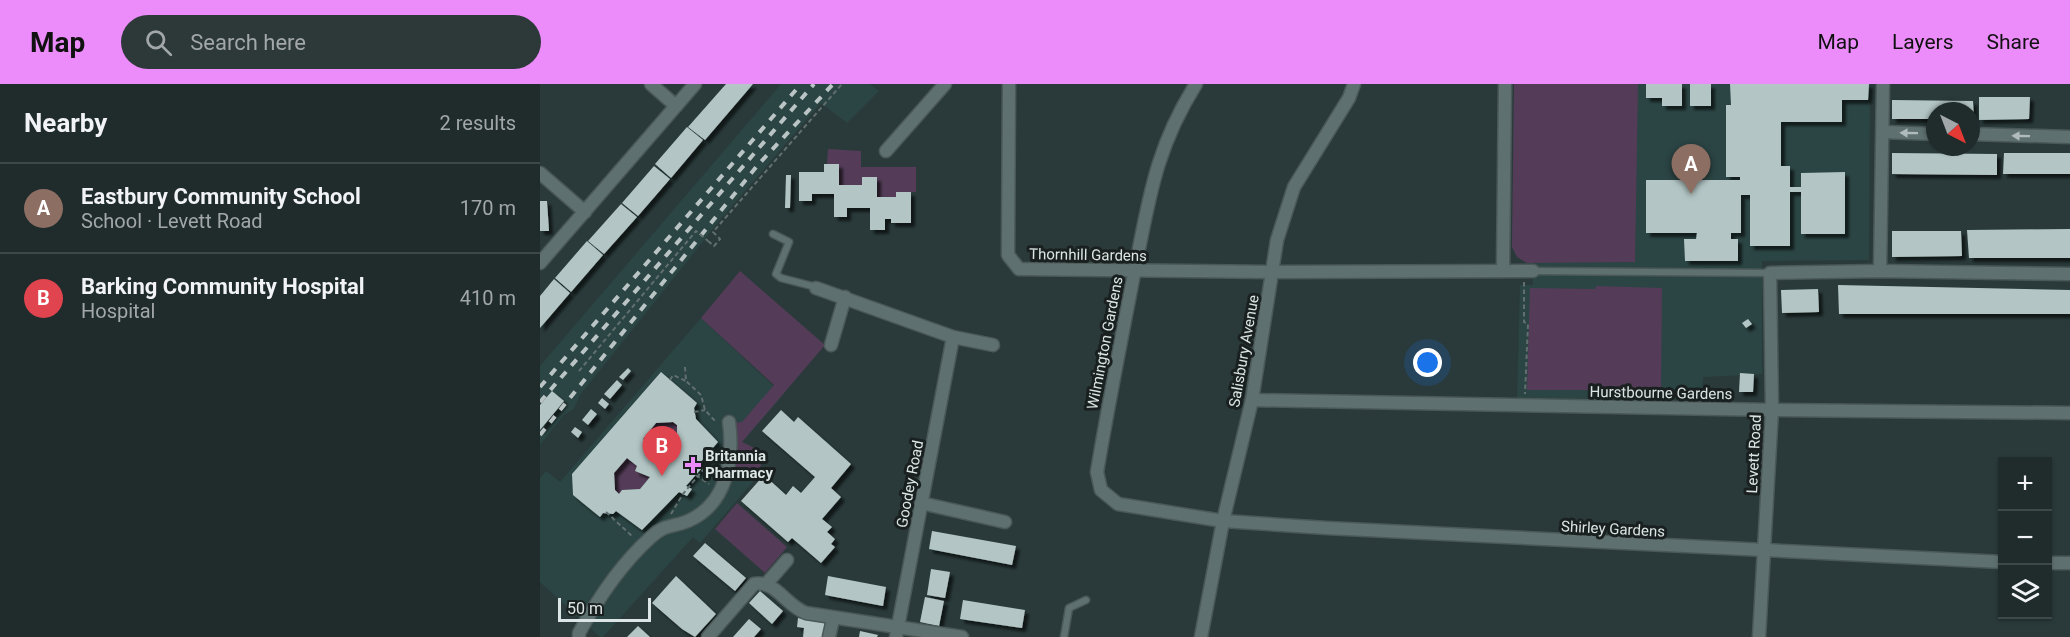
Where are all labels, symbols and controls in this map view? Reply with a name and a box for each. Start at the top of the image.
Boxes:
search box [121,15,541,69]
text: Map [30,26,85,59]
icon: search [142,26,175,59]
text: Search here [190,30,306,55]
text: Map [1817,30,1859,54]
text: Layers [1892,30,1953,54]
text: Share [1986,30,2040,54]
north arrow [1926,102,1980,156]
text: Nearby [24,108,107,138]
text: 2 results [440,111,516,135]
one-way arrow [1899,128,1918,138]
one-way arrow [2011,131,2030,140]
pin: A [1672,144,1710,194]
text: Eastbury Community School [81,184,361,209]
text: A [37,196,50,220]
text: 170 m [460,196,516,220]
text: School · Levett Road [81,209,263,233]
street label: Thornhill Gardens [1029,245,1147,265]
text: Barking Community Hospital [81,274,365,299]
street label: Wilmington Gardens [1083,275,1127,411]
text: B [37,286,50,310]
text: 410 m [460,286,516,310]
street label: Salisbury Avenue [1225,293,1263,409]
text: Hospital [81,299,155,323]
your location [1413,348,1442,377]
street label: Hurstbourne Gardens [1589,383,1733,403]
street label: Levett Road [1743,414,1765,494]
pin: B [642,426,682,476]
street label: Goodey Road [893,439,927,529]
place label: Britannia Pharmacy [705,447,773,482]
map controls [1998,457,2052,619]
button: + [1998,457,2052,511]
marker: Britannia Pharmacy [686,458,700,472]
button: − [1998,511,2052,565]
street label: Shirley Gardens [1561,517,1665,541]
button: layers [1998,565,2052,619]
scale bar [558,595,651,622]
text: 50 m [567,599,603,618]

